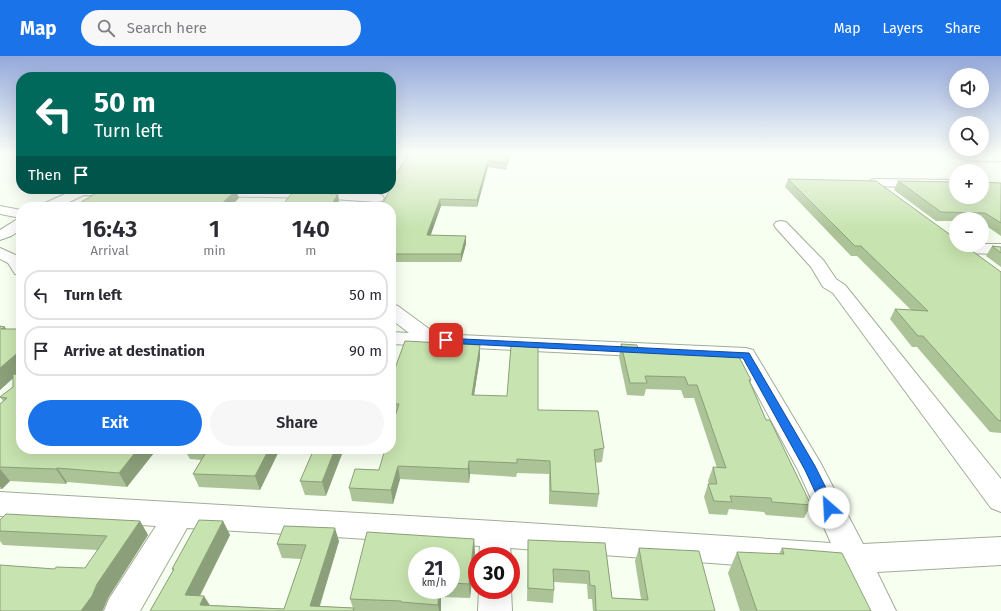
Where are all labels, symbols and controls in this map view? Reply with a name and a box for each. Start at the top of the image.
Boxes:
search box [81,10,361,46]
text: Map [20,17,57,40]
icon: search [95,17,117,39]
text: Search here [127,19,207,37]
text: Map [834,20,860,37]
text: Layers [882,20,923,37]
text: Share [945,20,981,37]
map controls [949,68,989,252]
button: sound [949,68,989,108]
text: 50 m [94,86,156,119]
icon: left [28,88,80,140]
button: search [949,116,989,156]
text: Turn left [94,120,163,142]
icon: arrive [70,164,92,186]
button: + [949,164,989,204]
text: Then [28,166,62,184]
button: − [949,212,989,252]
text: 16:43 [82,215,137,243]
text: 1 [209,215,220,243]
text: 140 [292,215,330,243]
text: Arrival [91,243,129,258]
text: min [203,243,226,258]
text: m [305,243,316,258]
icon: left [30,284,52,306]
text: Turn left [64,286,122,304]
text: 50 m [349,286,382,304]
pin [429,323,463,357]
icon: arrive [435,329,457,351]
icon: arrive [30,340,52,362]
text: Arrive at destination [64,342,205,360]
text: 90 m [349,342,382,360]
button: Exit [28,400,202,446]
button: Share [210,400,384,446]
position arrow [808,487,850,529]
speed limit sign: 30 [468,547,520,599]
text: 21 [424,556,444,580]
text: km/h [422,577,446,589]

